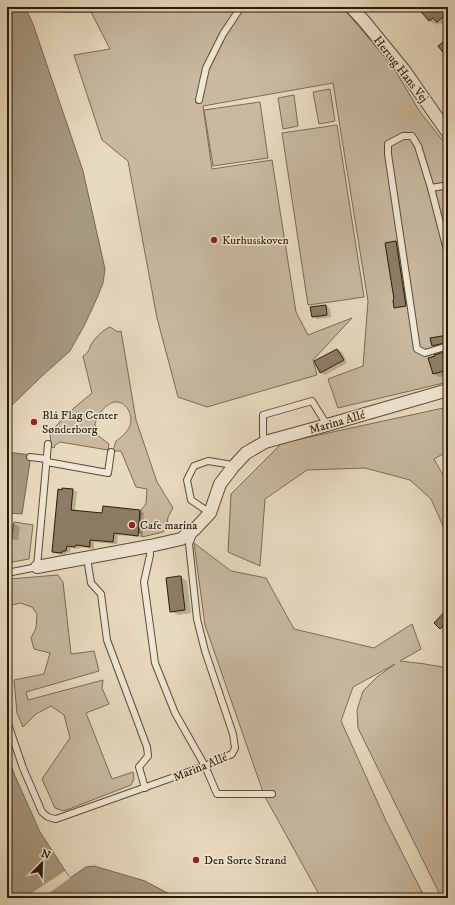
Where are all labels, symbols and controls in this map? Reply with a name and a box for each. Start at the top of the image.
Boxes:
street label: Hertug Hans Vej [370,33,431,106]
place label: Kurhusskoven [222,233,289,248]
marker: Kurhusskoven [209,235,219,245]
street label: Marina Allé [308,407,367,438]
place label: Blå Flag Center Sønderborg [42,408,118,437]
marker: Blå Flag Center Sønderborg [29,417,39,427]
place label: Cafe marina [140,518,198,533]
marker: Cafe marina [127,520,137,530]
street label: Marina Allé [171,750,230,785]
north arrow [22,843,62,883]
text: N [39,847,52,863]
place label: Den Sorte Strand [204,853,287,868]
marker: Den Sorte Strand [191,855,201,865]

